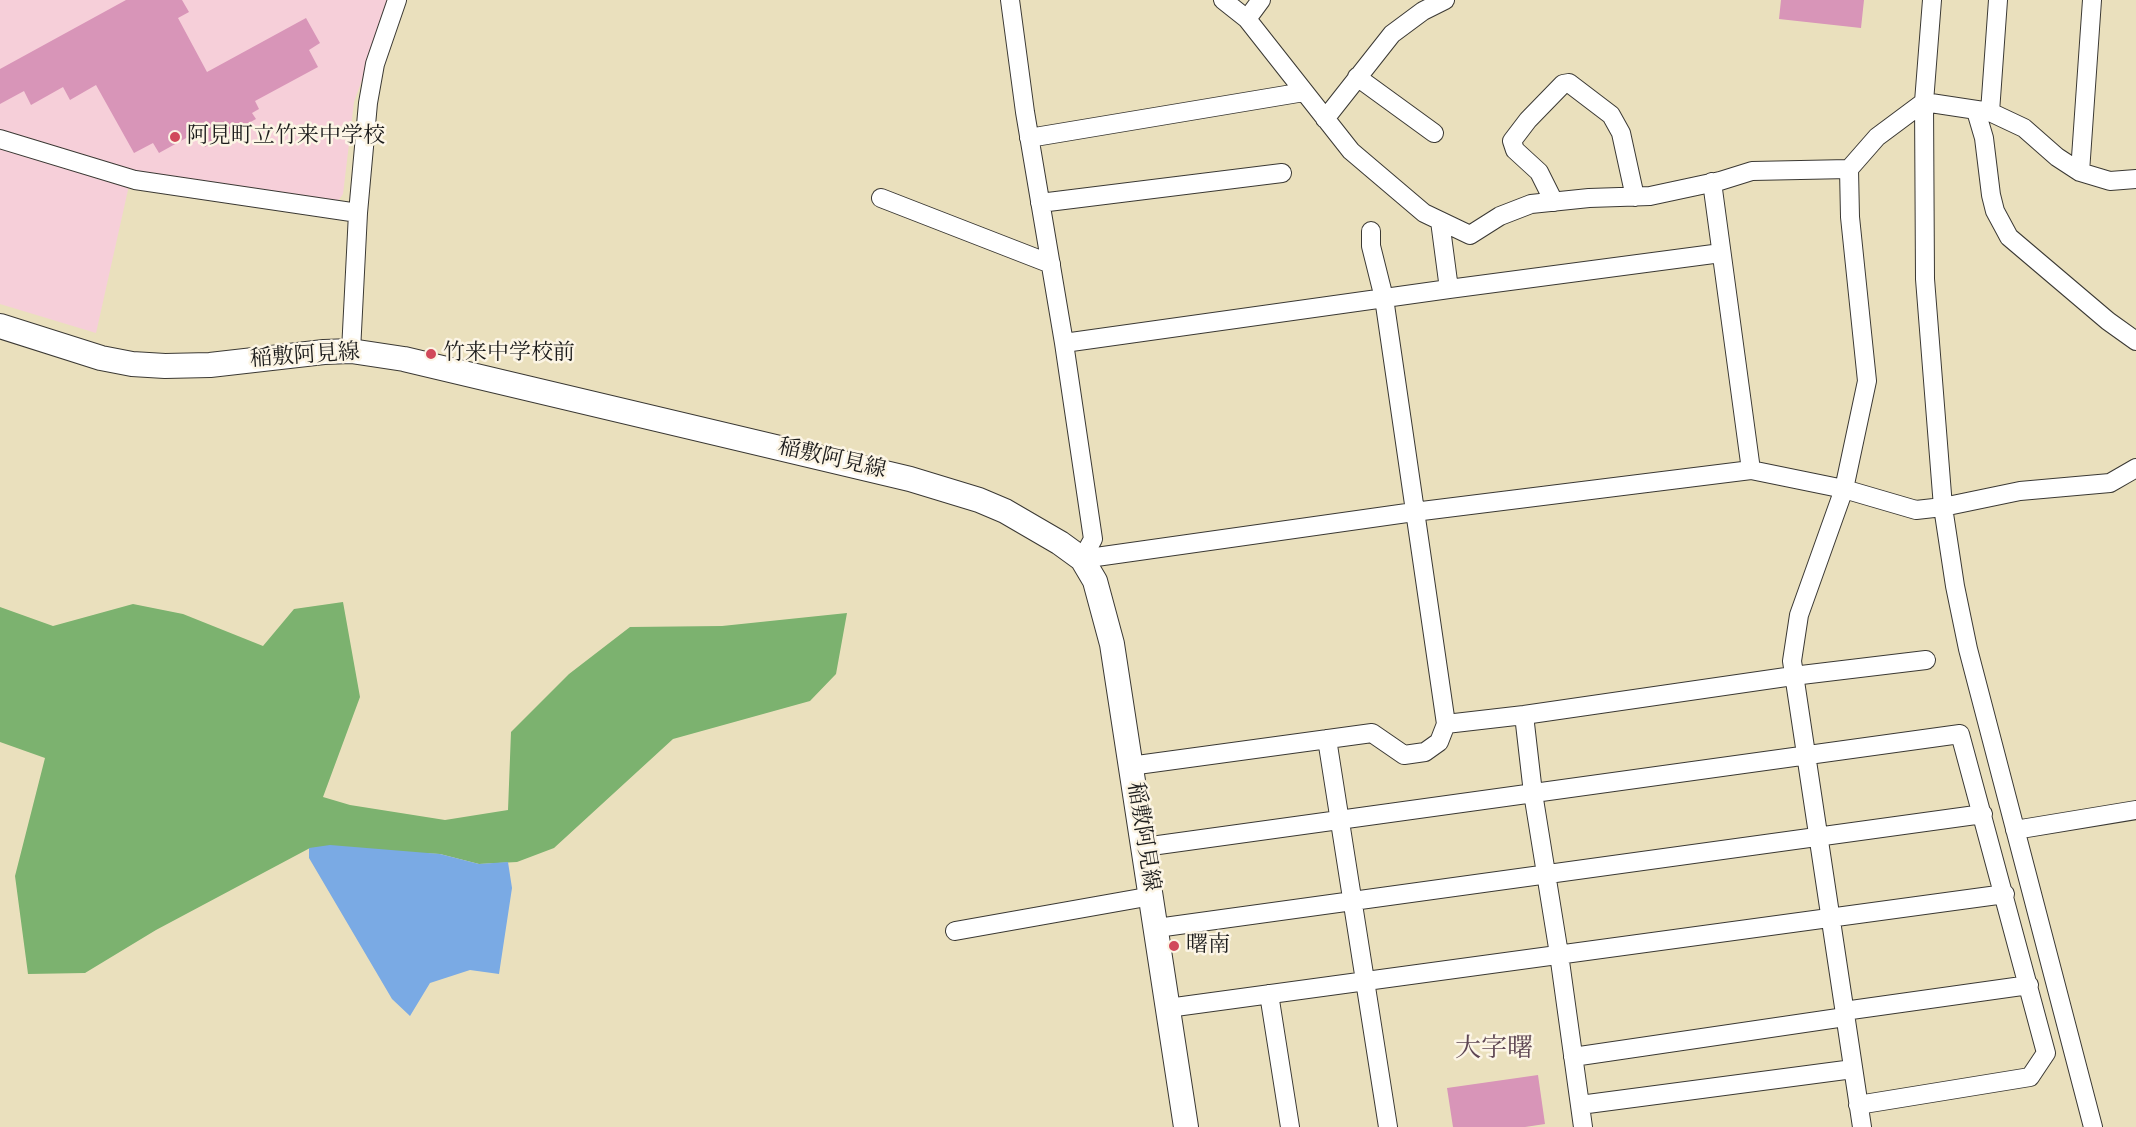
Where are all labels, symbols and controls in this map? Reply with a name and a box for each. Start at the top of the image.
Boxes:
place label: 阿見町立竹来中学校 [187,124,385,150]
marker: 阿見町立竹来中学校 [168,130,182,144]
street label: 稲敷阿見線 [249,340,361,374]
place label: 竹来中学校前 [443,341,575,367]
marker: 竹来中学校前 [424,347,438,361]
street label: 稲敷阿見線 [775,435,889,485]
street label: 稲敷阿見線 [1120,781,1164,893]
place label: 曙南 [1186,933,1230,959]
marker: 曙南 [1167,939,1181,953]
district label: 大字曙 [1455,1034,1533,1066]

